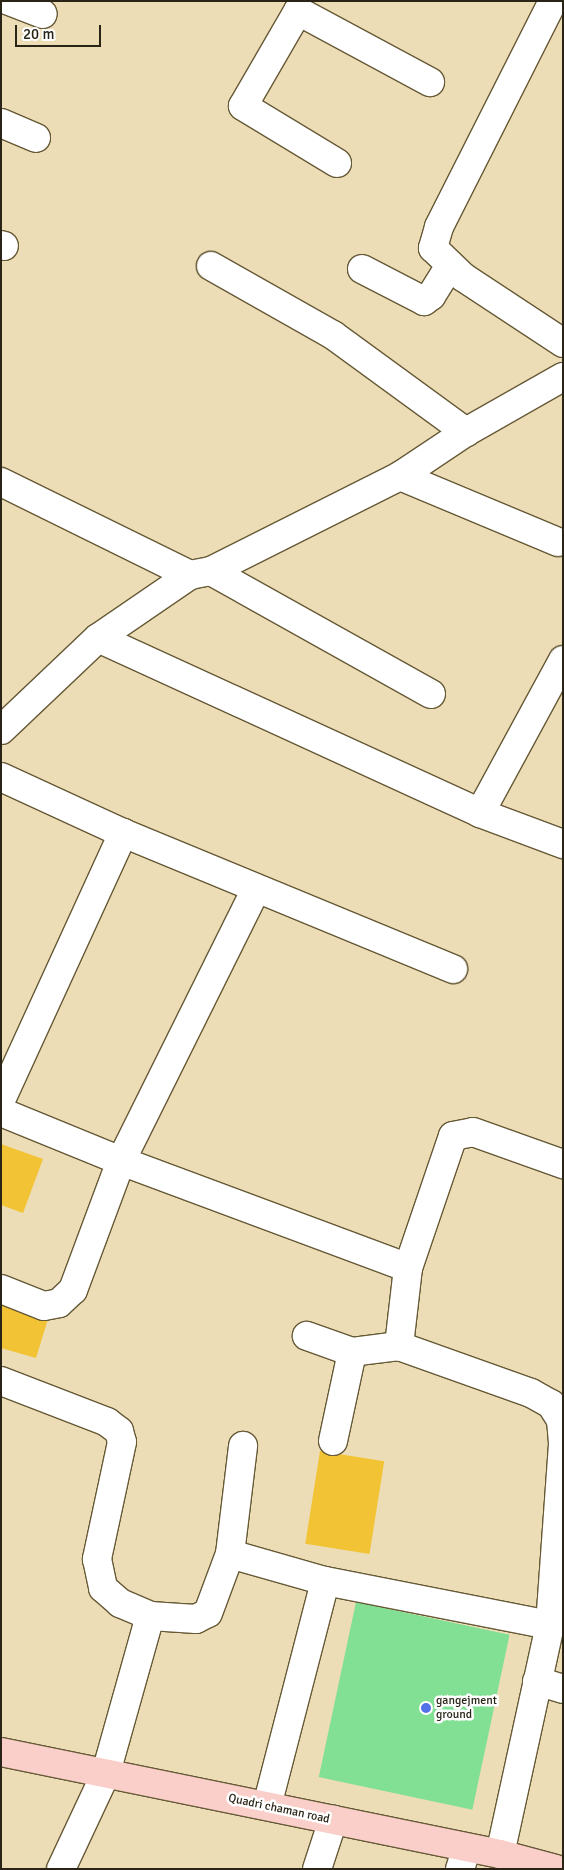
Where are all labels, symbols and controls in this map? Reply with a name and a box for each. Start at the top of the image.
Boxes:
scale bar [18,15,104,47]
text: 20 m [23,25,54,43]
place label: gangejment ground [436,1694,497,1722]
marker: gangejment ground [420,1702,432,1714]
street label: Quadri chaman road [227,1791,331,1827]

